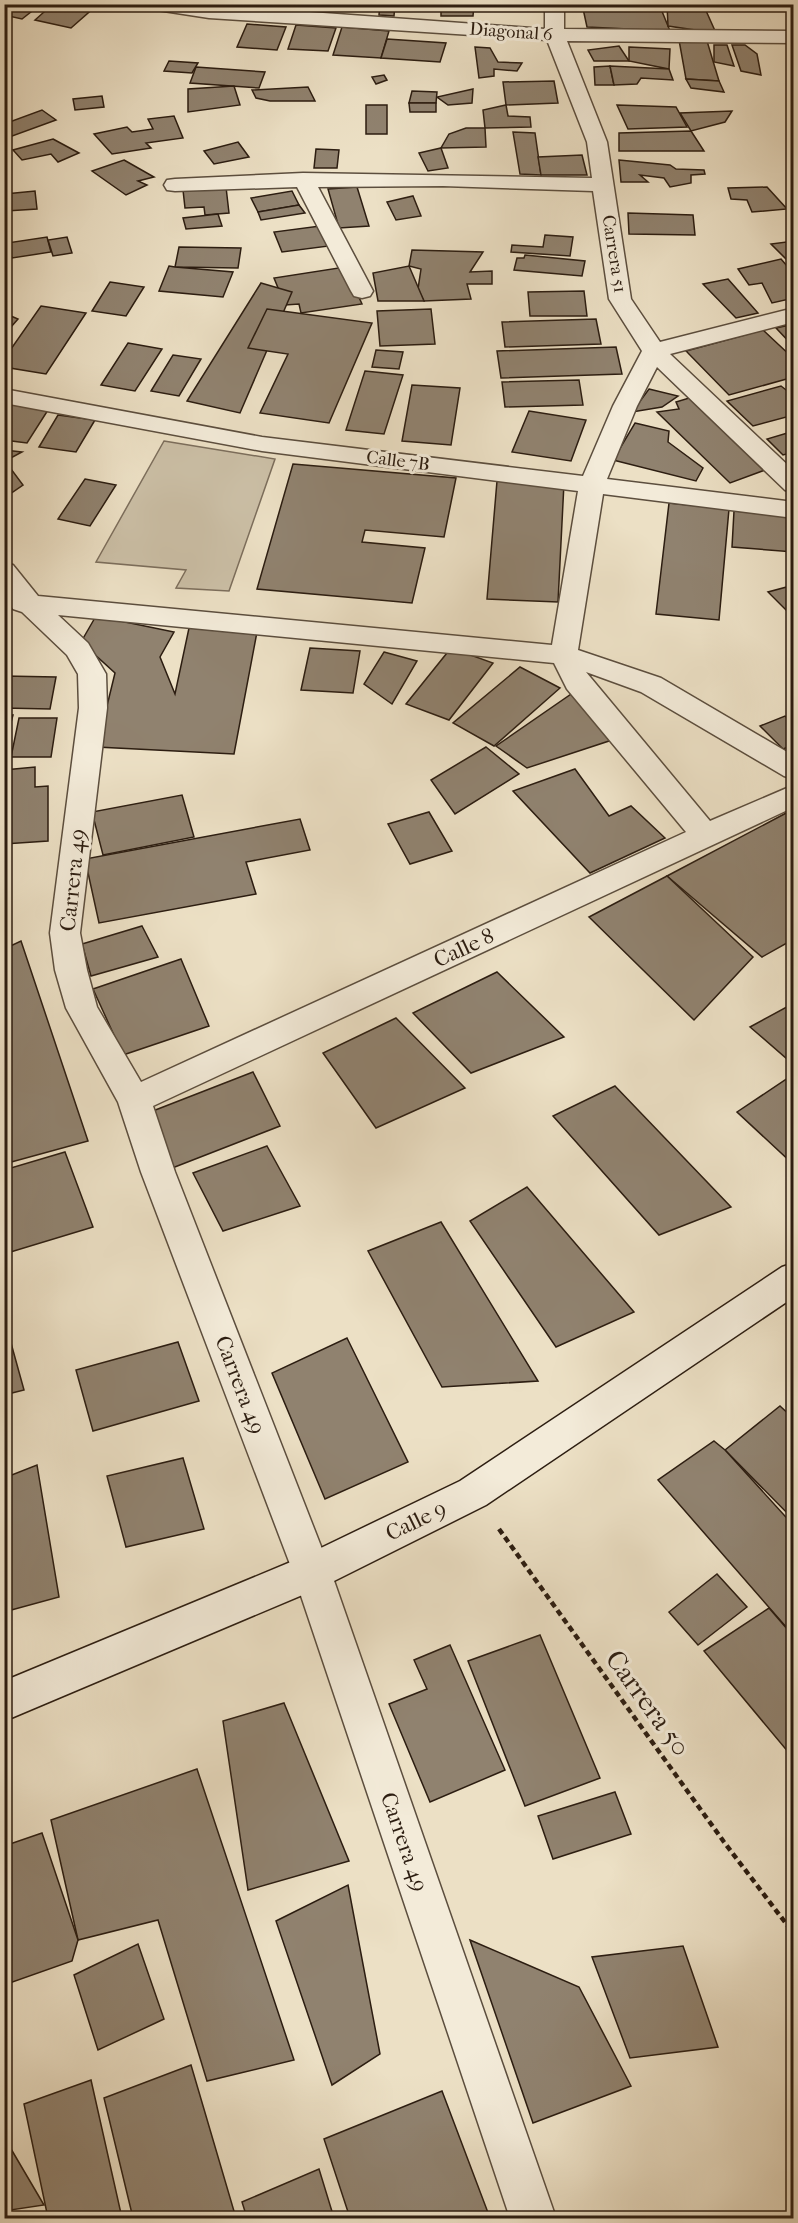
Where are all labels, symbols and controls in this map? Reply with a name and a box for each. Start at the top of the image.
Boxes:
street label: Diagonal 6 [469,19,554,45]
street label: Carrera 51 [597,214,631,294]
street label: Calle 7B [365,447,431,475]
street label: Carrera 49 [55,827,91,933]
street label: Calle 8 [430,923,498,973]
street label: Carrera 49 [209,1332,271,1438]
street label: Calle 9 [381,1495,451,1547]
street label: Carrera 50 [599,1644,697,1762]
street label: Carrera 49 [375,1789,433,1895]

